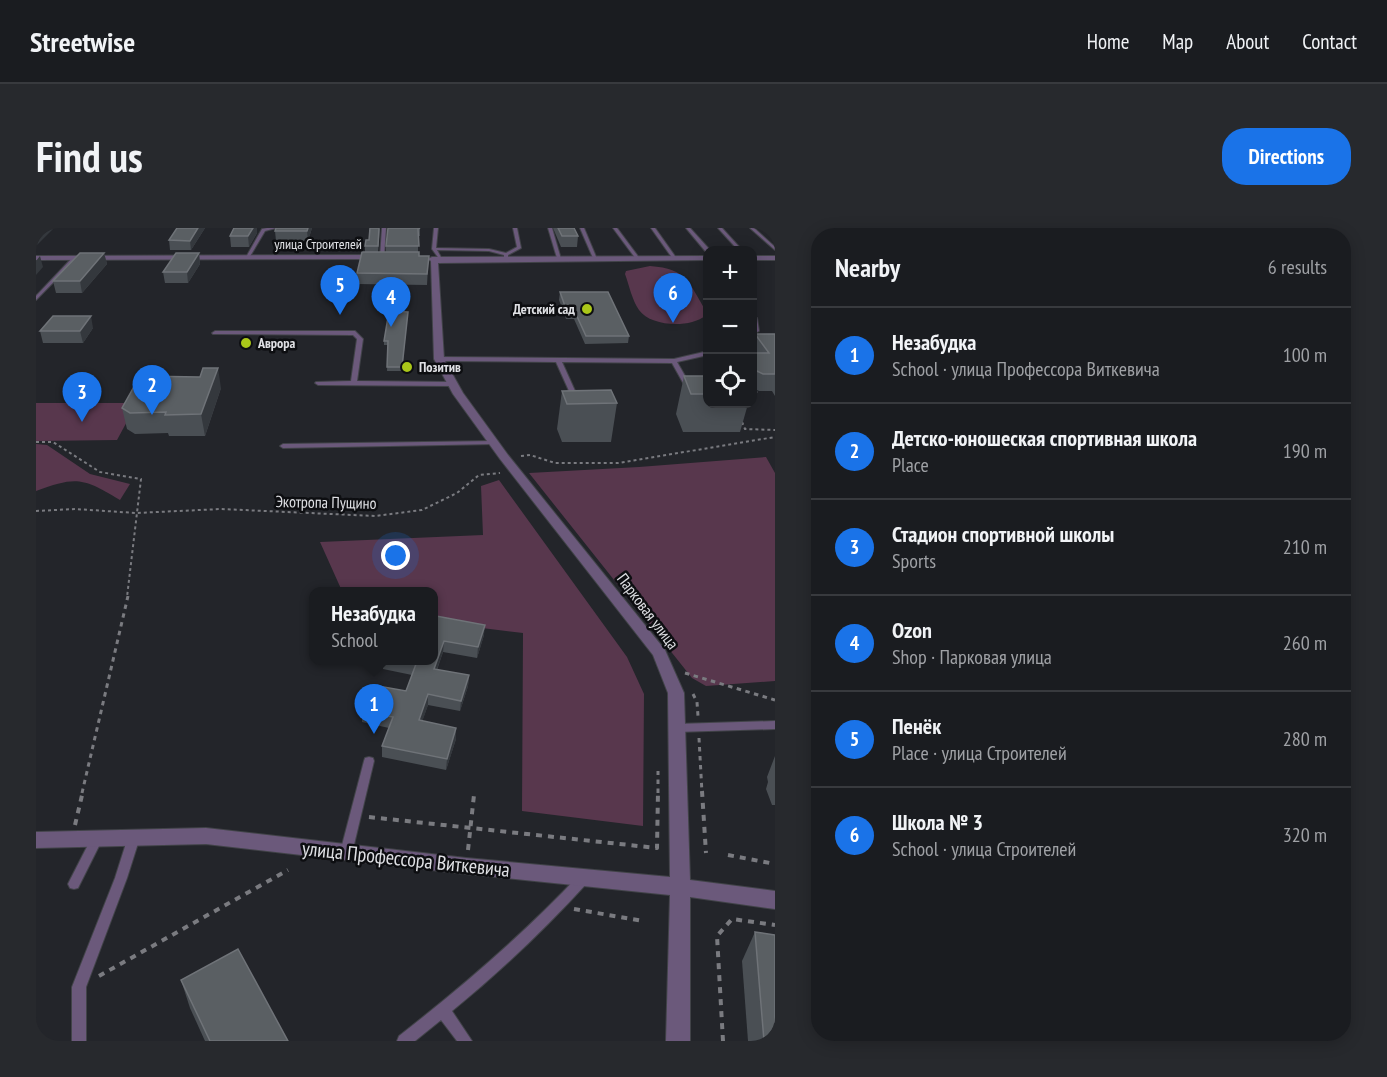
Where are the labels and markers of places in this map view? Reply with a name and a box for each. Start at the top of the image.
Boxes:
pin: 5 [320,266,360,315]
pin: 6 [654,274,692,323]
pin: 4 [372,278,410,327]
place label: Детский сад [513,300,575,318]
marker: Детский сад [580,302,594,316]
place label: Аврора [257,334,296,352]
marker: Аврора [239,336,253,350]
place label: Позитив [419,358,461,376]
marker: Позитив [400,360,414,374]
pin: 2 [132,366,172,415]
pin: 3 [62,372,102,422]
pin: 1 [354,684,394,734]

